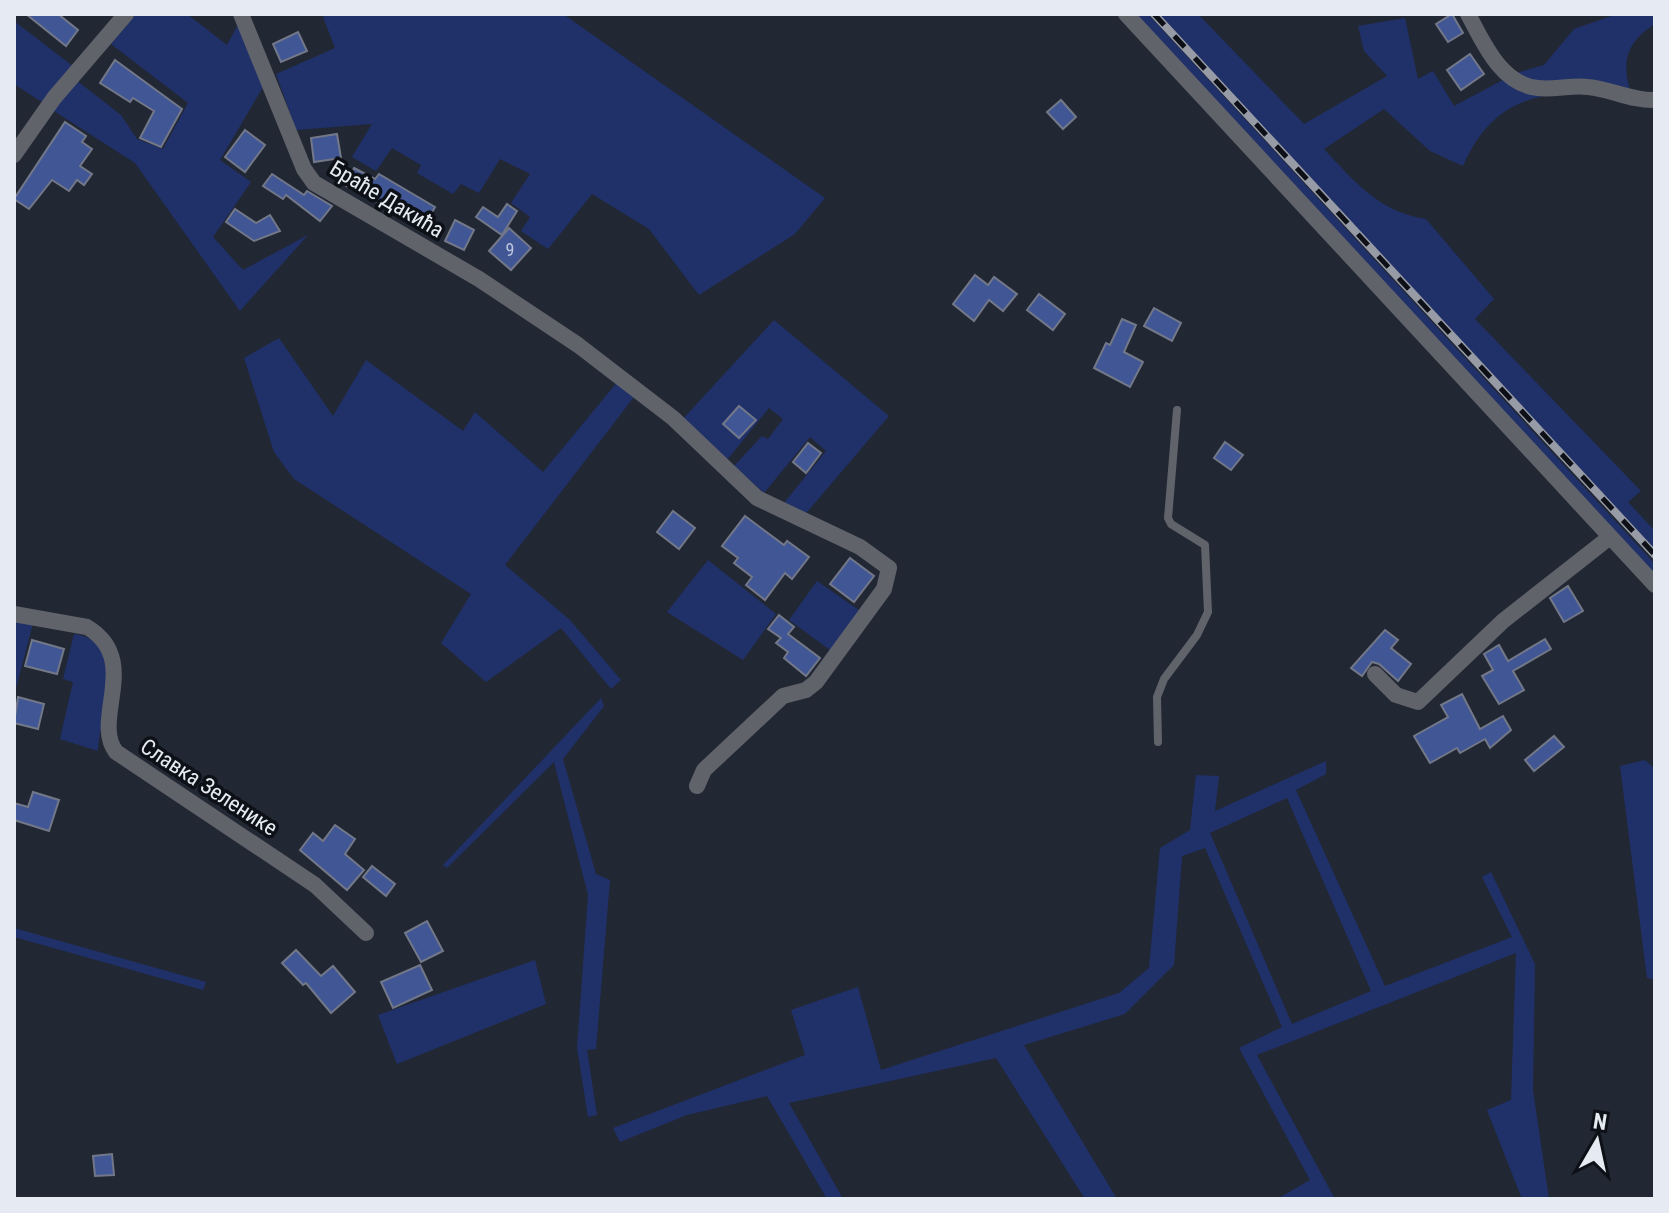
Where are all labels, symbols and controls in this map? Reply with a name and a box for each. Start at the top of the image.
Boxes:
street label: Браће Дакића [326,155,448,243]
house number: 9 [506,239,514,260]
street label: Славка Зеленике [136,734,282,840]
north arrow [1557,1101,1637,1181]
text: N [1591,1108,1609,1135]

